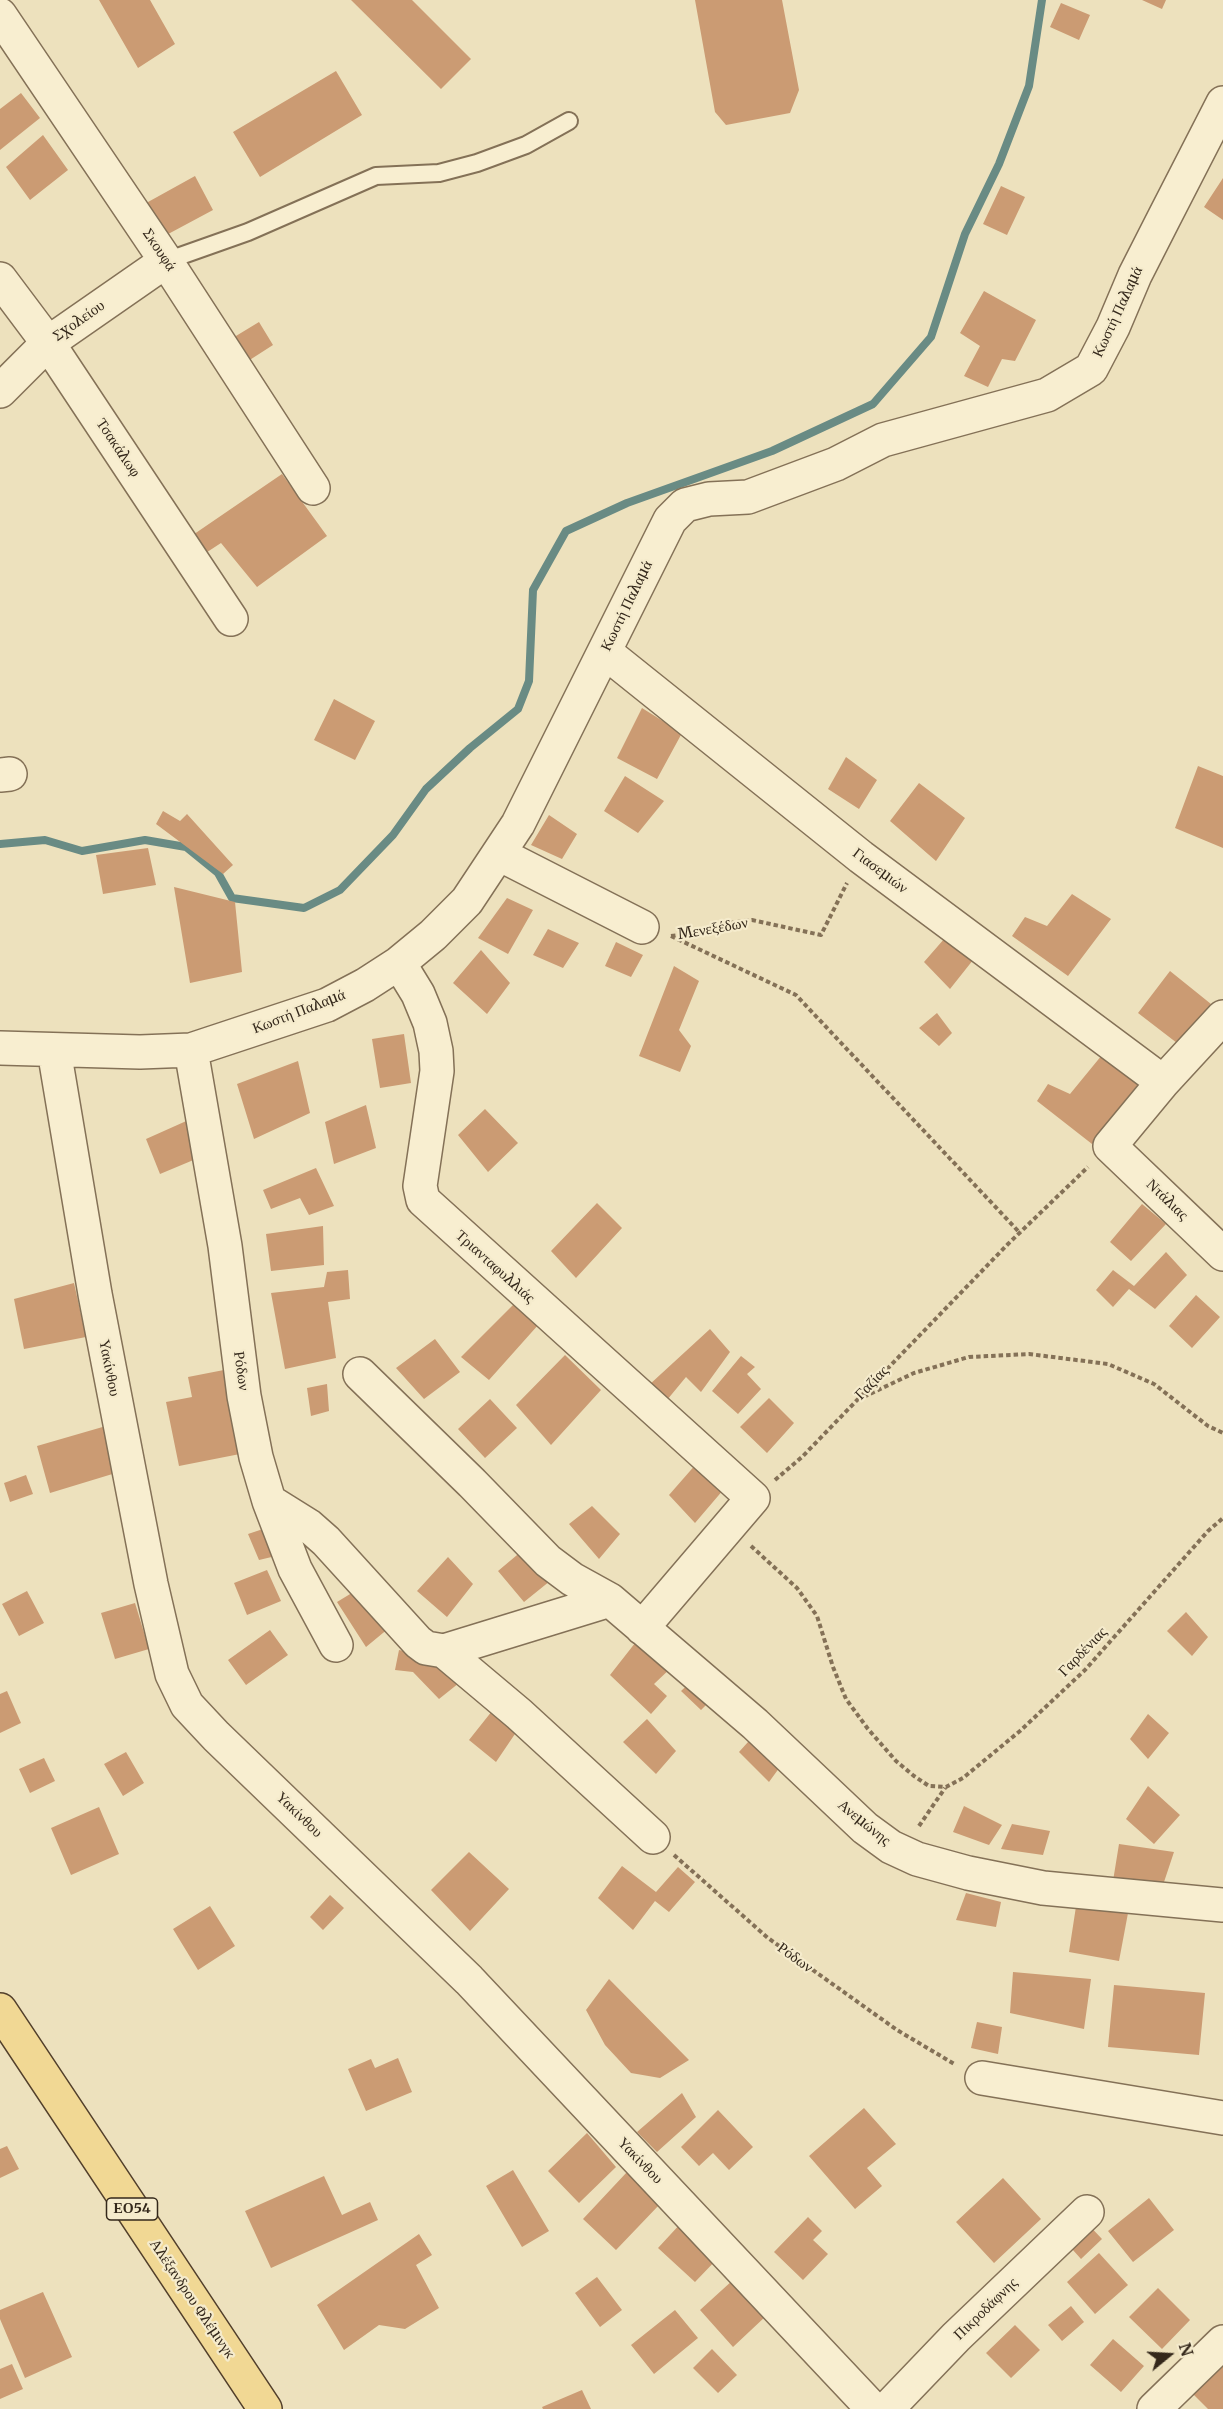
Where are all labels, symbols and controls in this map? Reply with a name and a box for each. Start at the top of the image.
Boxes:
street label: Σκουφά [138,225,180,275]
street label: Κωστή Παλαμά [1089,264,1147,360]
street label: Σχολείου [50,297,108,345]
street label: Τσακάλωφ [92,415,144,481]
street label: Κωστή Παλαμά [597,558,657,654]
street label: Γιασεμιών [849,844,911,898]
street label: Μενεξέδων [677,914,749,944]
street label: Κωστή Παλαμά [250,986,348,1038]
street label: Ντάλιας [1142,1176,1192,1224]
street label: Τριανταφυλλιάς [452,1227,538,1307]
street label: Υακίνθου [95,1338,123,1398]
street label: Ρόδων [229,1350,253,1392]
street label: Γαζίας [851,1362,893,1404]
street label: Γαρδένιας [1055,1623,1111,1681]
street label: Υακίνθου [272,1788,326,1842]
street label: Ανεμώνης [834,1796,894,1850]
street label: Ρόδων [774,1939,816,1977]
street label: Υακίνθου [613,2134,667,2188]
road number: ΕΟ54 [106,2198,158,2220]
street label: Αλέξανδρου Φλέμινγκ [145,2236,239,2362]
street label: Πικροδάφνης [950,2274,1022,2344]
north arrow [1139,2325,1199,2385]
text: N [1175,2340,1198,2359]

